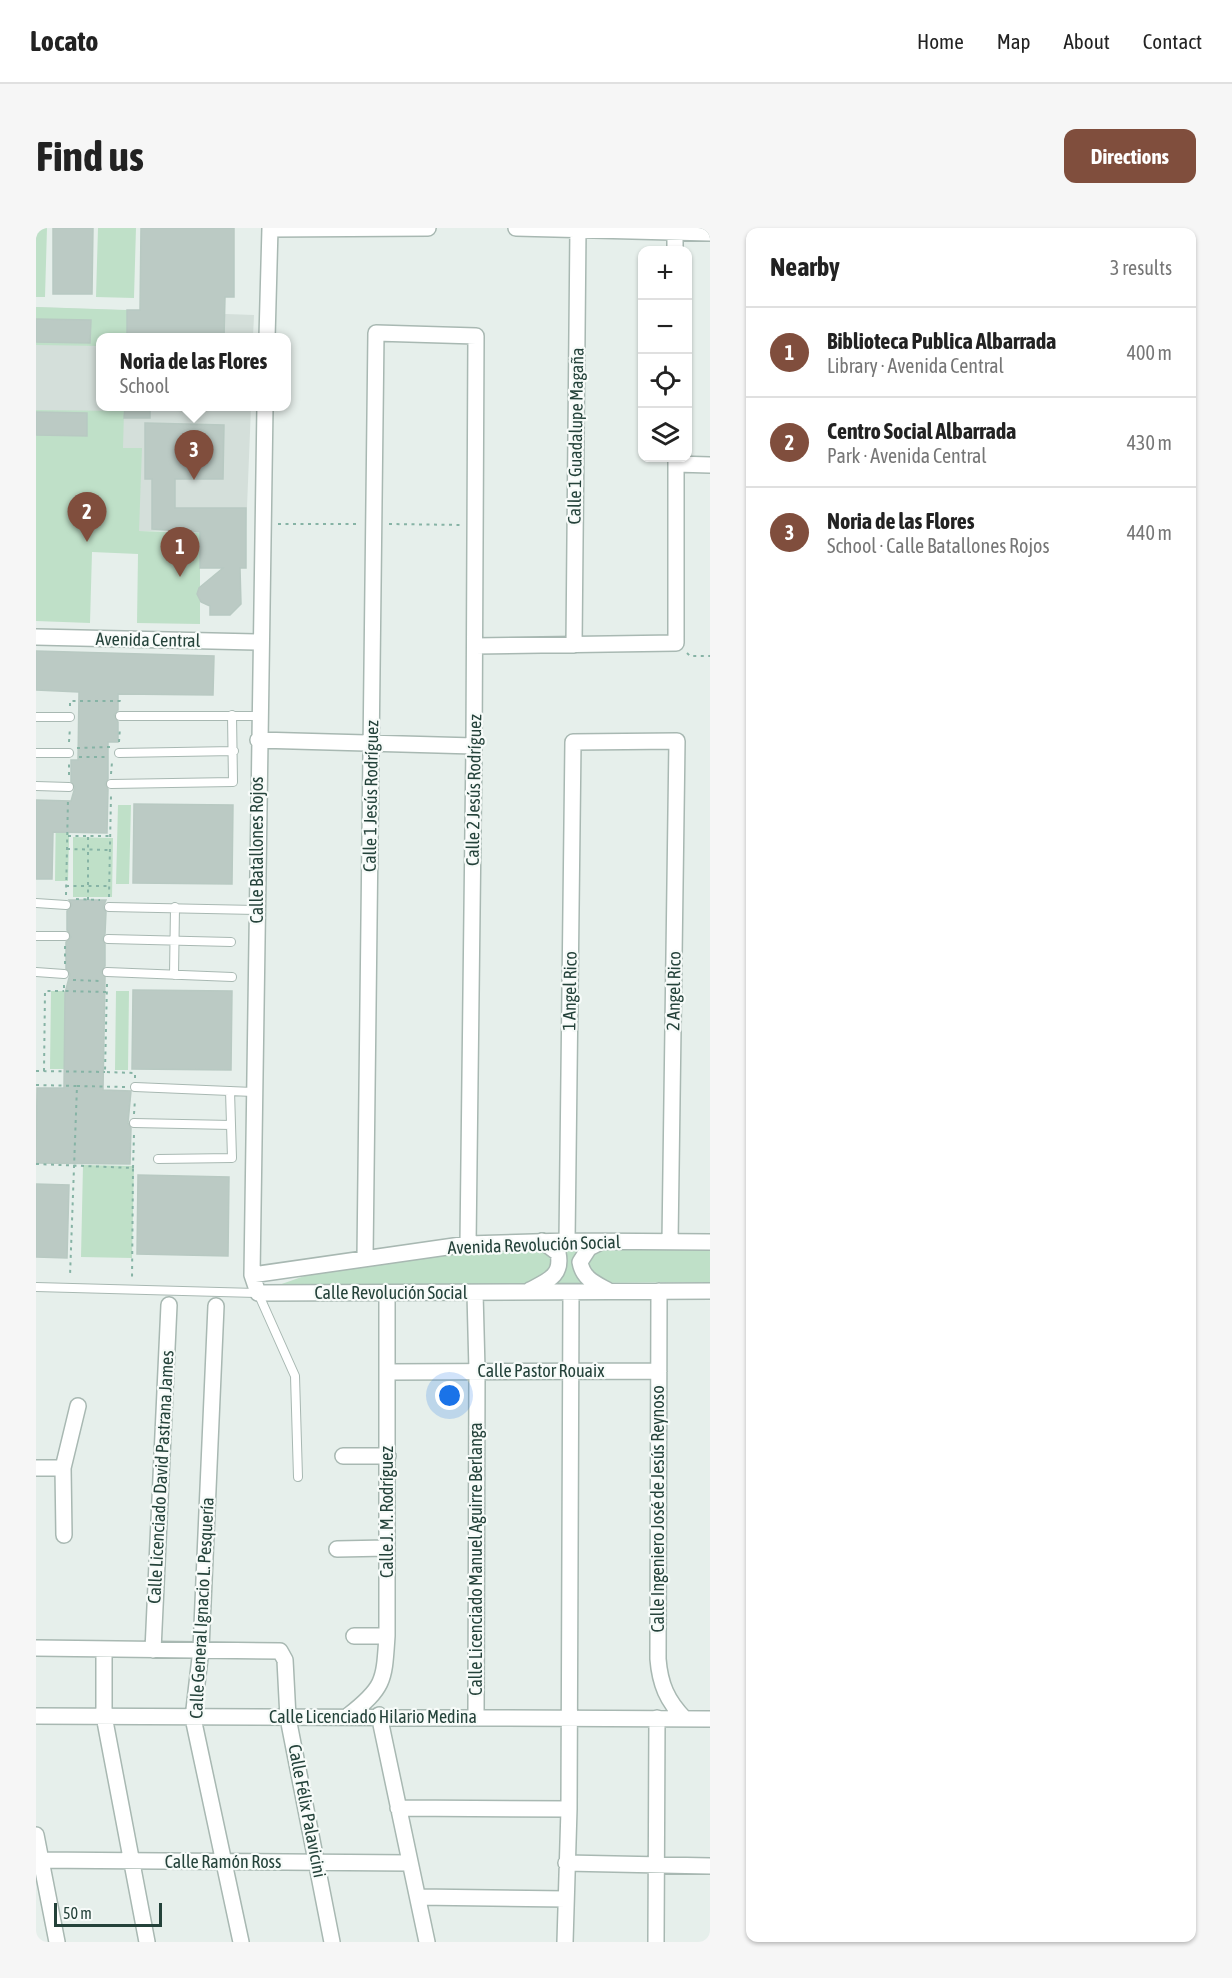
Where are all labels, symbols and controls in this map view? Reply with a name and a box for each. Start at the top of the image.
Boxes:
text: Locato [30,25,98,57]
text: Home [917,29,964,53]
text: Map [997,29,1031,53]
text: About [1064,29,1110,53]
text: Contact [1143,29,1202,53]
button: Directions [1064,129,1196,183]
text: Find us [36,132,144,180]
map controls [638,246,692,462]
button: + [638,246,692,300]
text: Nearby [770,252,840,282]
text: 3 results [1110,256,1172,279]
button: − [638,300,692,354]
text: Biblioteca Publica Albarrada [827,328,1056,354]
popup [96,333,291,411]
text: 1 [785,341,794,364]
text: 400 m [1127,341,1172,364]
street label: Calle 1 Guadalupe Magaña [563,347,588,525]
text: Noria de las Flores [120,348,267,374]
button: locate [638,354,692,408]
text: Library · Avenida Central [827,354,1004,377]
text: School [120,374,169,397]
button: layers [638,408,692,462]
text: Centro Social Albarrada [827,418,1016,444]
pin: 3 [174,430,214,480]
text: 2 [785,431,794,454]
text: 430 m [1127,431,1172,454]
text: Park · Avenida Central [827,444,987,467]
pin: 2 [68,492,106,542]
text: Noria de las Flores [827,508,974,534]
text: 3 [785,521,794,544]
text: 440 m [1127,521,1172,544]
pin: 1 [160,528,200,577]
text: School · Calle Batallones Rojos [827,534,1050,557]
street label: Avenida Central [95,628,201,651]
street label: Calle 2 Jesús Rodríguez [462,713,485,866]
street label: Calle 1 Jesús Rodríguez [359,719,382,872]
street label: Calle Batallones Rojos [246,777,267,923]
street label: 1 Angel Rico [558,951,581,1031]
street label: 2 Angel Rico [662,951,685,1031]
street label: Avenida Revolución Social [447,1231,621,1258]
street label: Calle Revolución Social [314,1282,468,1303]
street label: Calle Licenciado David Pastrana James [143,1350,178,1604]
street label: Calle Pastor Rouaix [478,1360,604,1381]
your location [435,1381,464,1410]
street label: Calle Ingeniero José de Jesús Reynoso [647,1385,668,1633]
street label: Calle Licenciado Manuel Aguirre Berlanga [465,1422,486,1696]
street label: Calle J. M. Rodríguez [376,1446,397,1578]
street label: Calle General Ignacio L. Pesquería [185,1497,218,1719]
street label: Calle Licenciado Hilario Medina [269,1706,477,1727]
street label: Calle Félix Palavicini [284,1742,331,1879]
street label: Calle Ramón Ross [165,1851,281,1872]
scale bar [54,1900,162,1928]
text: 50 m [63,1904,92,1922]

